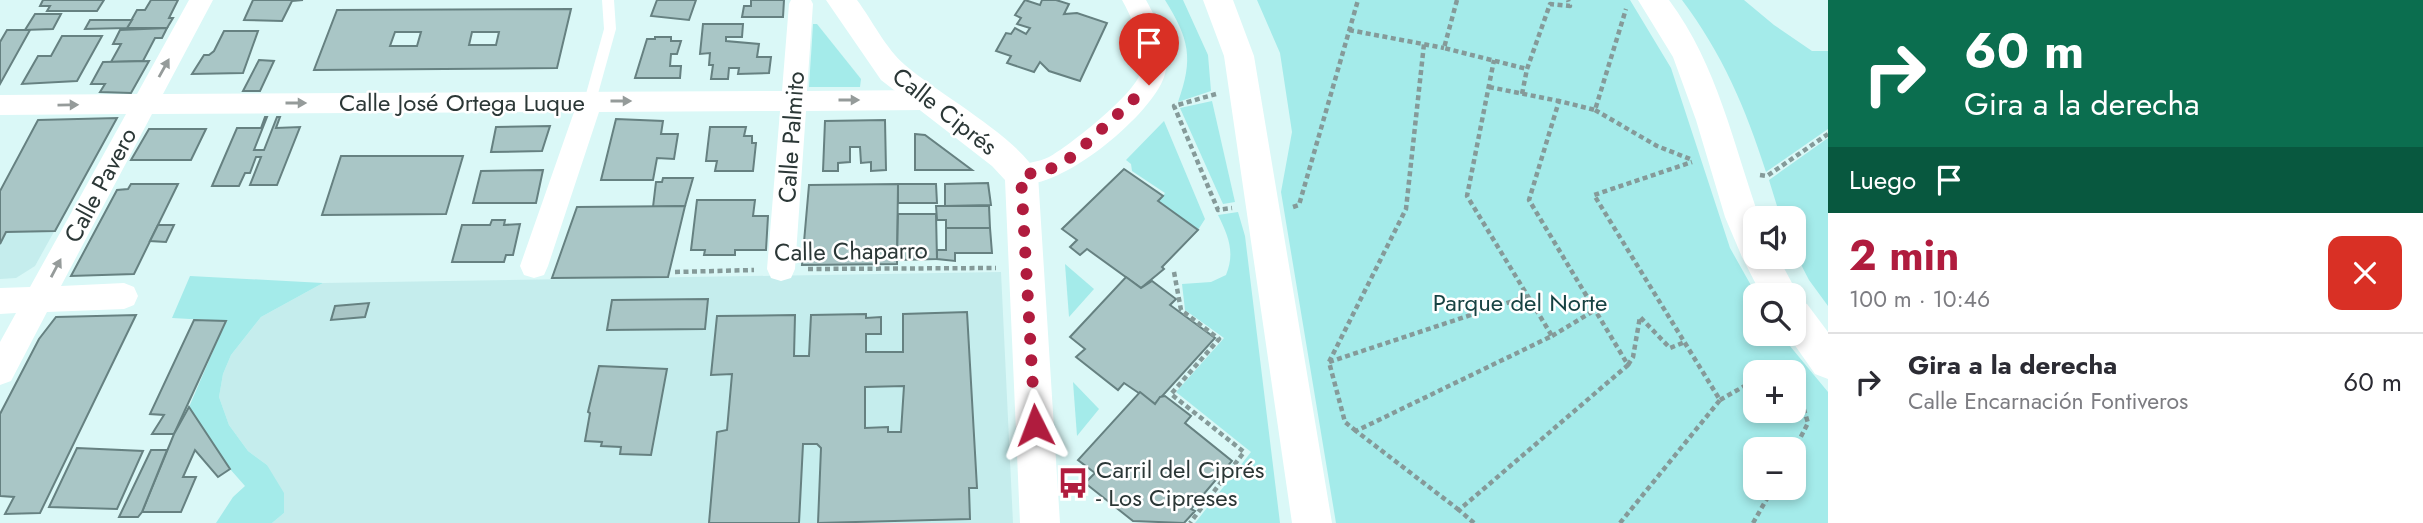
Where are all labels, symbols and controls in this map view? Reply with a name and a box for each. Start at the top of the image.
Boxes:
pin [1119,13,1179,85]
text: 60 m [1964,16,2084,86]
icon: arrive [1130,24,1168,62]
icon: right [1849,28,1940,119]
one-way arrow [158,58,170,78]
street label: Calle Ciprés [885,59,1005,163]
street label: Calle Palmito [769,70,813,204]
text: Gira a la derecha [1964,81,2200,127]
street label: Calle José Ortega Luque [339,85,585,120]
one-way arrow [838,94,860,106]
one-way arrow [610,95,632,107]
one-way arrow [285,97,307,109]
one-way arrow [57,99,79,110]
street label: Calle Pavero [55,121,145,249]
text: Luego [1849,161,1916,199]
icon: arrive [1930,161,1968,199]
map controls [1743,206,1806,500]
button: sound [1743,206,1806,269]
text: 2 min [1849,225,1959,286]
street label: Calle Chaparro [774,232,928,270]
button: close [2328,236,2402,310]
one-way arrow [50,258,61,278]
text: 100 m · 10:46 [1849,282,1990,316]
button: search [1743,283,1806,346]
park label: Parque del Norte [1433,285,1607,320]
text: Gira a la derecha [1908,346,2117,384]
button: + [1743,360,1806,423]
icon: right [1849,363,1887,401]
text: 60 m [2343,363,2402,401]
text: Calle Encarnación Fontiveros [1908,384,2188,418]
position arrow [998,388,1072,462]
button: − [1743,437,1806,500]
place label: Carril del Ciprés - Los Cipreses [1096,452,1264,515]
bus stop icon: Carril del Ciprés - Los Cipreses [1056,466,1090,500]

